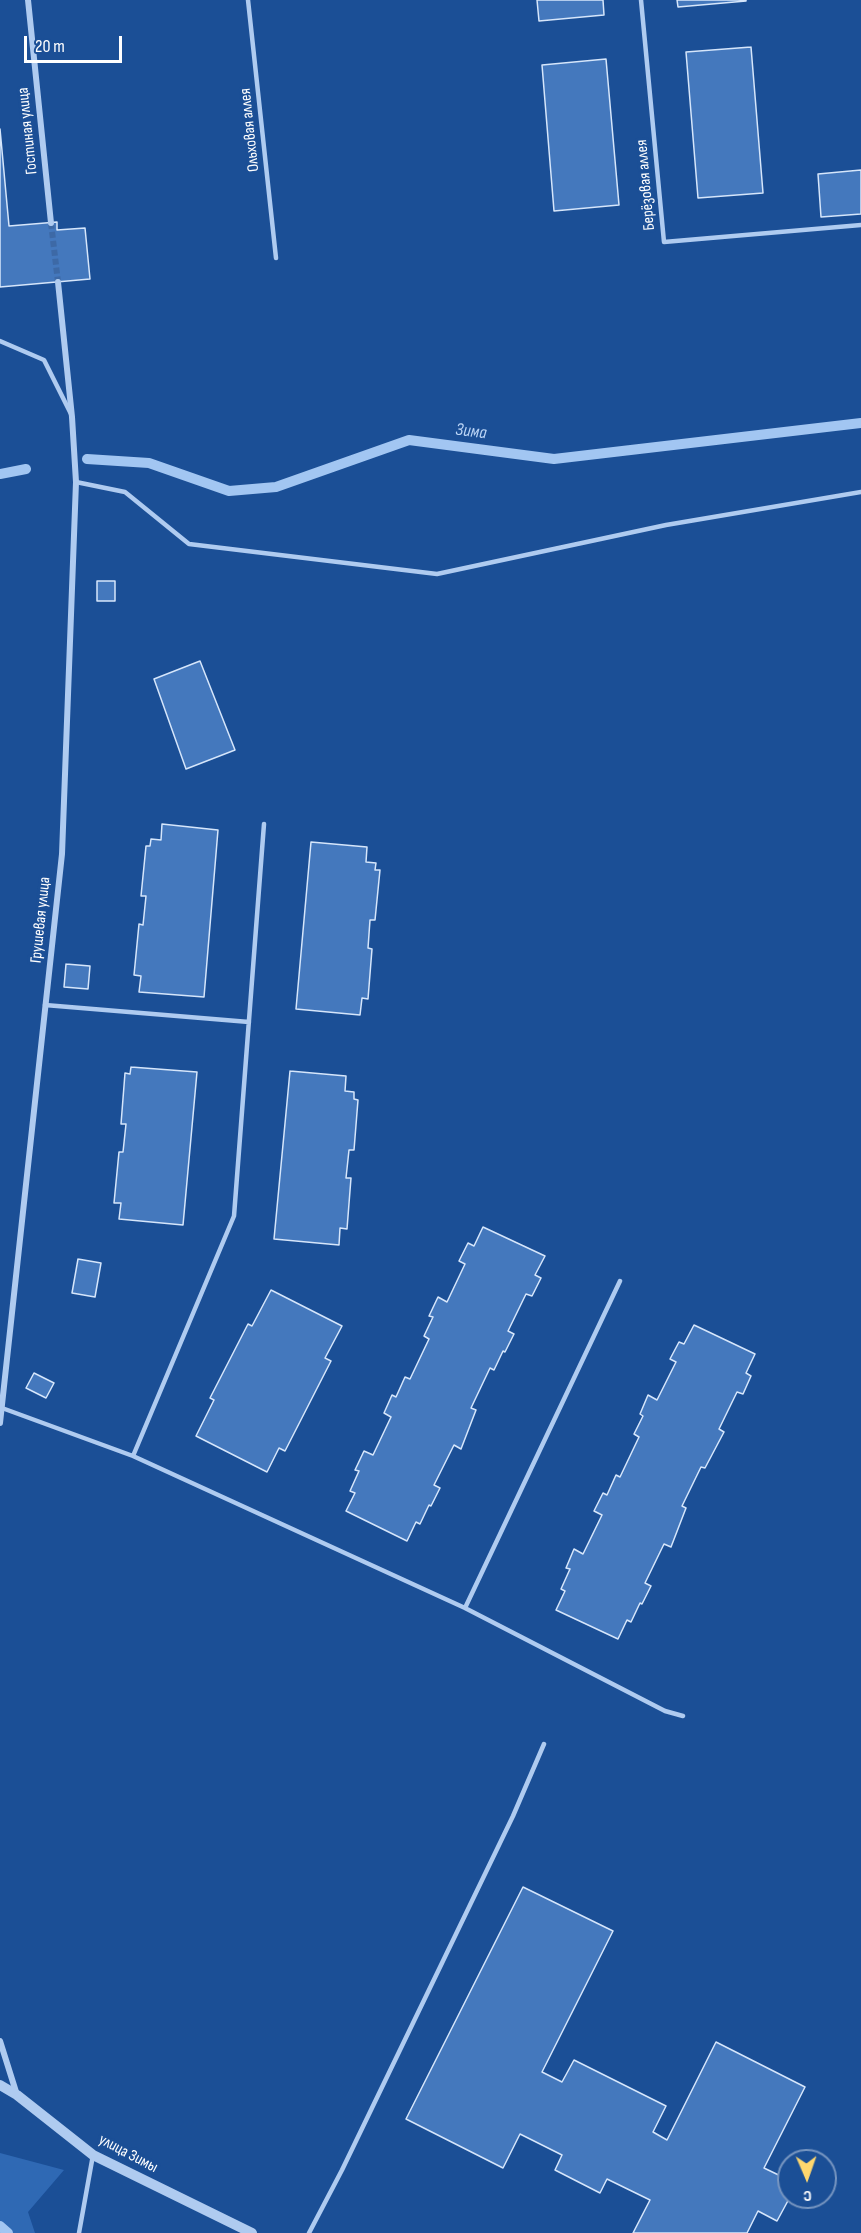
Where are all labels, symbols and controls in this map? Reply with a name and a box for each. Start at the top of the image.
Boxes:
scale bar [27,24,124,62]
text: 20 m [35,36,65,57]
street label: Гостиная улица [14,86,42,176]
street label: Ольховая аллея [236,87,264,173]
street label: Берёзовая аллея [632,139,660,231]
water label: Зима [454,419,488,445]
street label: Грушевая улица [27,876,55,964]
street label: улица Зимы [95,2130,161,2178]
north arrow [777,2149,837,2209]
text: С [803,2186,812,2205]

